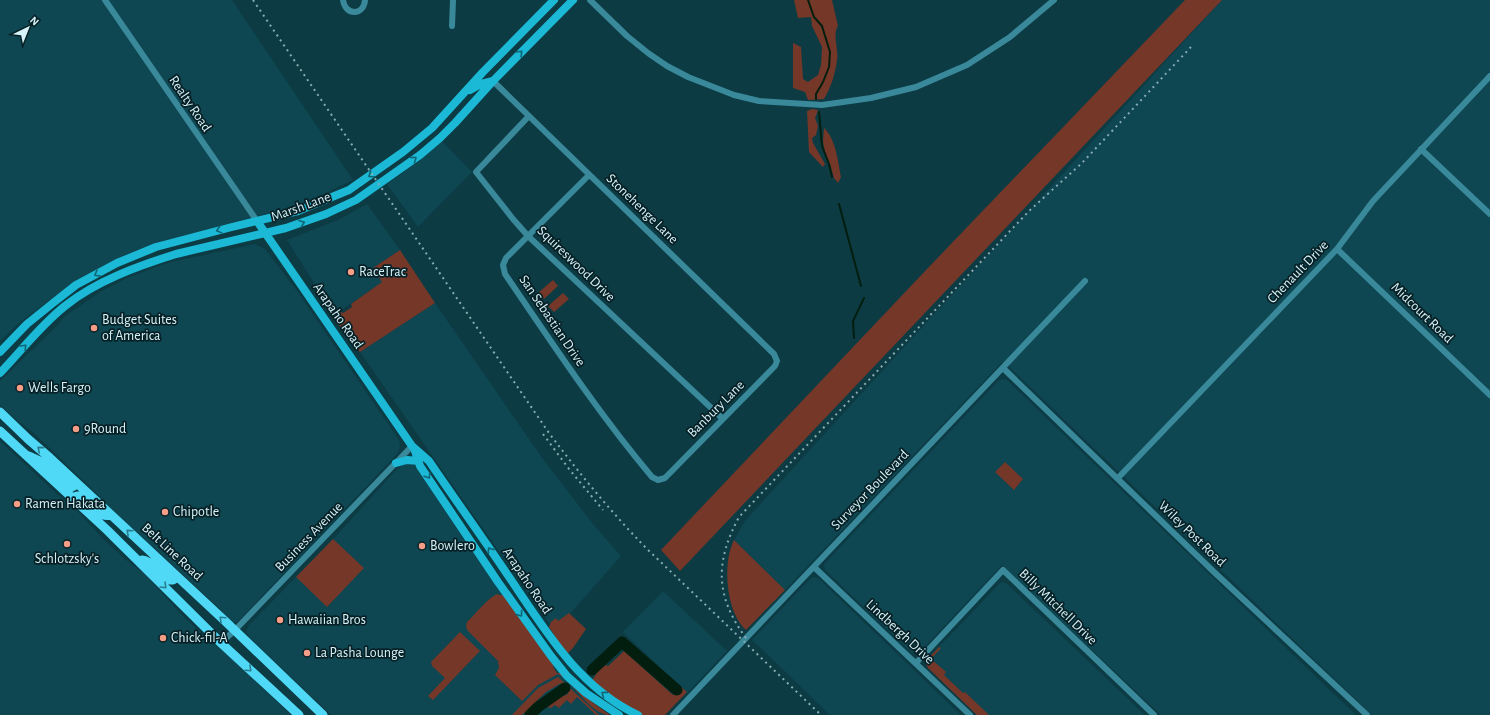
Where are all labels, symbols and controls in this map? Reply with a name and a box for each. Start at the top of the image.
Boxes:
north arrow [8,8,48,48]
text: N [28,14,41,28]
one-way arrow [515,50,523,58]
street label: Realty Road [166,73,214,135]
one-way arrow [410,156,417,164]
one-way arrow [368,170,375,178]
street label: Stonehenge Lane [603,171,681,247]
street label: Marsh Lane [269,190,333,224]
one-way arrow [298,219,305,227]
street label: Squireswood Drive [535,224,617,304]
one-way arrow [215,225,222,234]
street label: Chenault Drive [1265,238,1331,306]
place label: RaceTrac [359,265,407,279]
marker: RaceTrac [346,267,356,277]
one-way arrow [94,269,101,277]
street label: San Sebastian Drive [516,273,588,369]
street label: Midcourt Road [1388,280,1456,346]
street label: Arapaho Road [310,281,366,351]
place label: Budget Suites of America [102,313,177,343]
marker: Budget Suites of America [89,323,99,333]
one-way arrow [19,344,27,352]
street label: Banbury Lane [685,378,747,440]
place label: Wells Fargo [28,381,91,395]
marker: Wells Fargo [15,383,25,393]
place label: 9Round [84,422,126,436]
marker: 9Round [71,424,81,434]
one-way arrow [37,447,44,454]
street label: Surveyor Boulevard [829,447,911,533]
one-way arrow [423,472,430,479]
place label: Ramen Hakata [25,497,106,511]
marker: Ramen Hakata [12,499,22,509]
street label: Wiley Post Road [1156,499,1228,569]
street label: Business Avenue [273,500,345,574]
place label: Chipotle [173,505,219,519]
marker: Chipotle [160,507,170,517]
street label: Belt Line Road [139,521,205,583]
one-way arrow [126,529,133,536]
marker: Schlotzsky's [62,539,72,549]
place label: Bowlero [430,539,475,553]
marker: Bowlero [417,541,427,551]
street label: Arapaho Road [500,545,554,617]
one-way arrow [487,547,495,554]
place label: Schlotzsky's [35,552,99,566]
street label: Billy Mitchell Drive [1016,566,1100,648]
one-way arrow [159,581,167,589]
street label: Lindbergh Drive [863,597,937,667]
one-way arrow [516,609,523,616]
place label: Hawaiian Bros [288,613,366,627]
marker: Hawaiian Bros [275,615,285,625]
one-way arrow [220,616,227,623]
place label: Chick-fil-A [171,631,228,645]
marker: Chick-fil-A [158,633,168,643]
place label: La Pasha Lounge [315,646,404,660]
marker: La Pasha Lounge [302,648,312,658]
one-way arrow [244,665,252,672]
one-way arrow [602,692,609,699]

